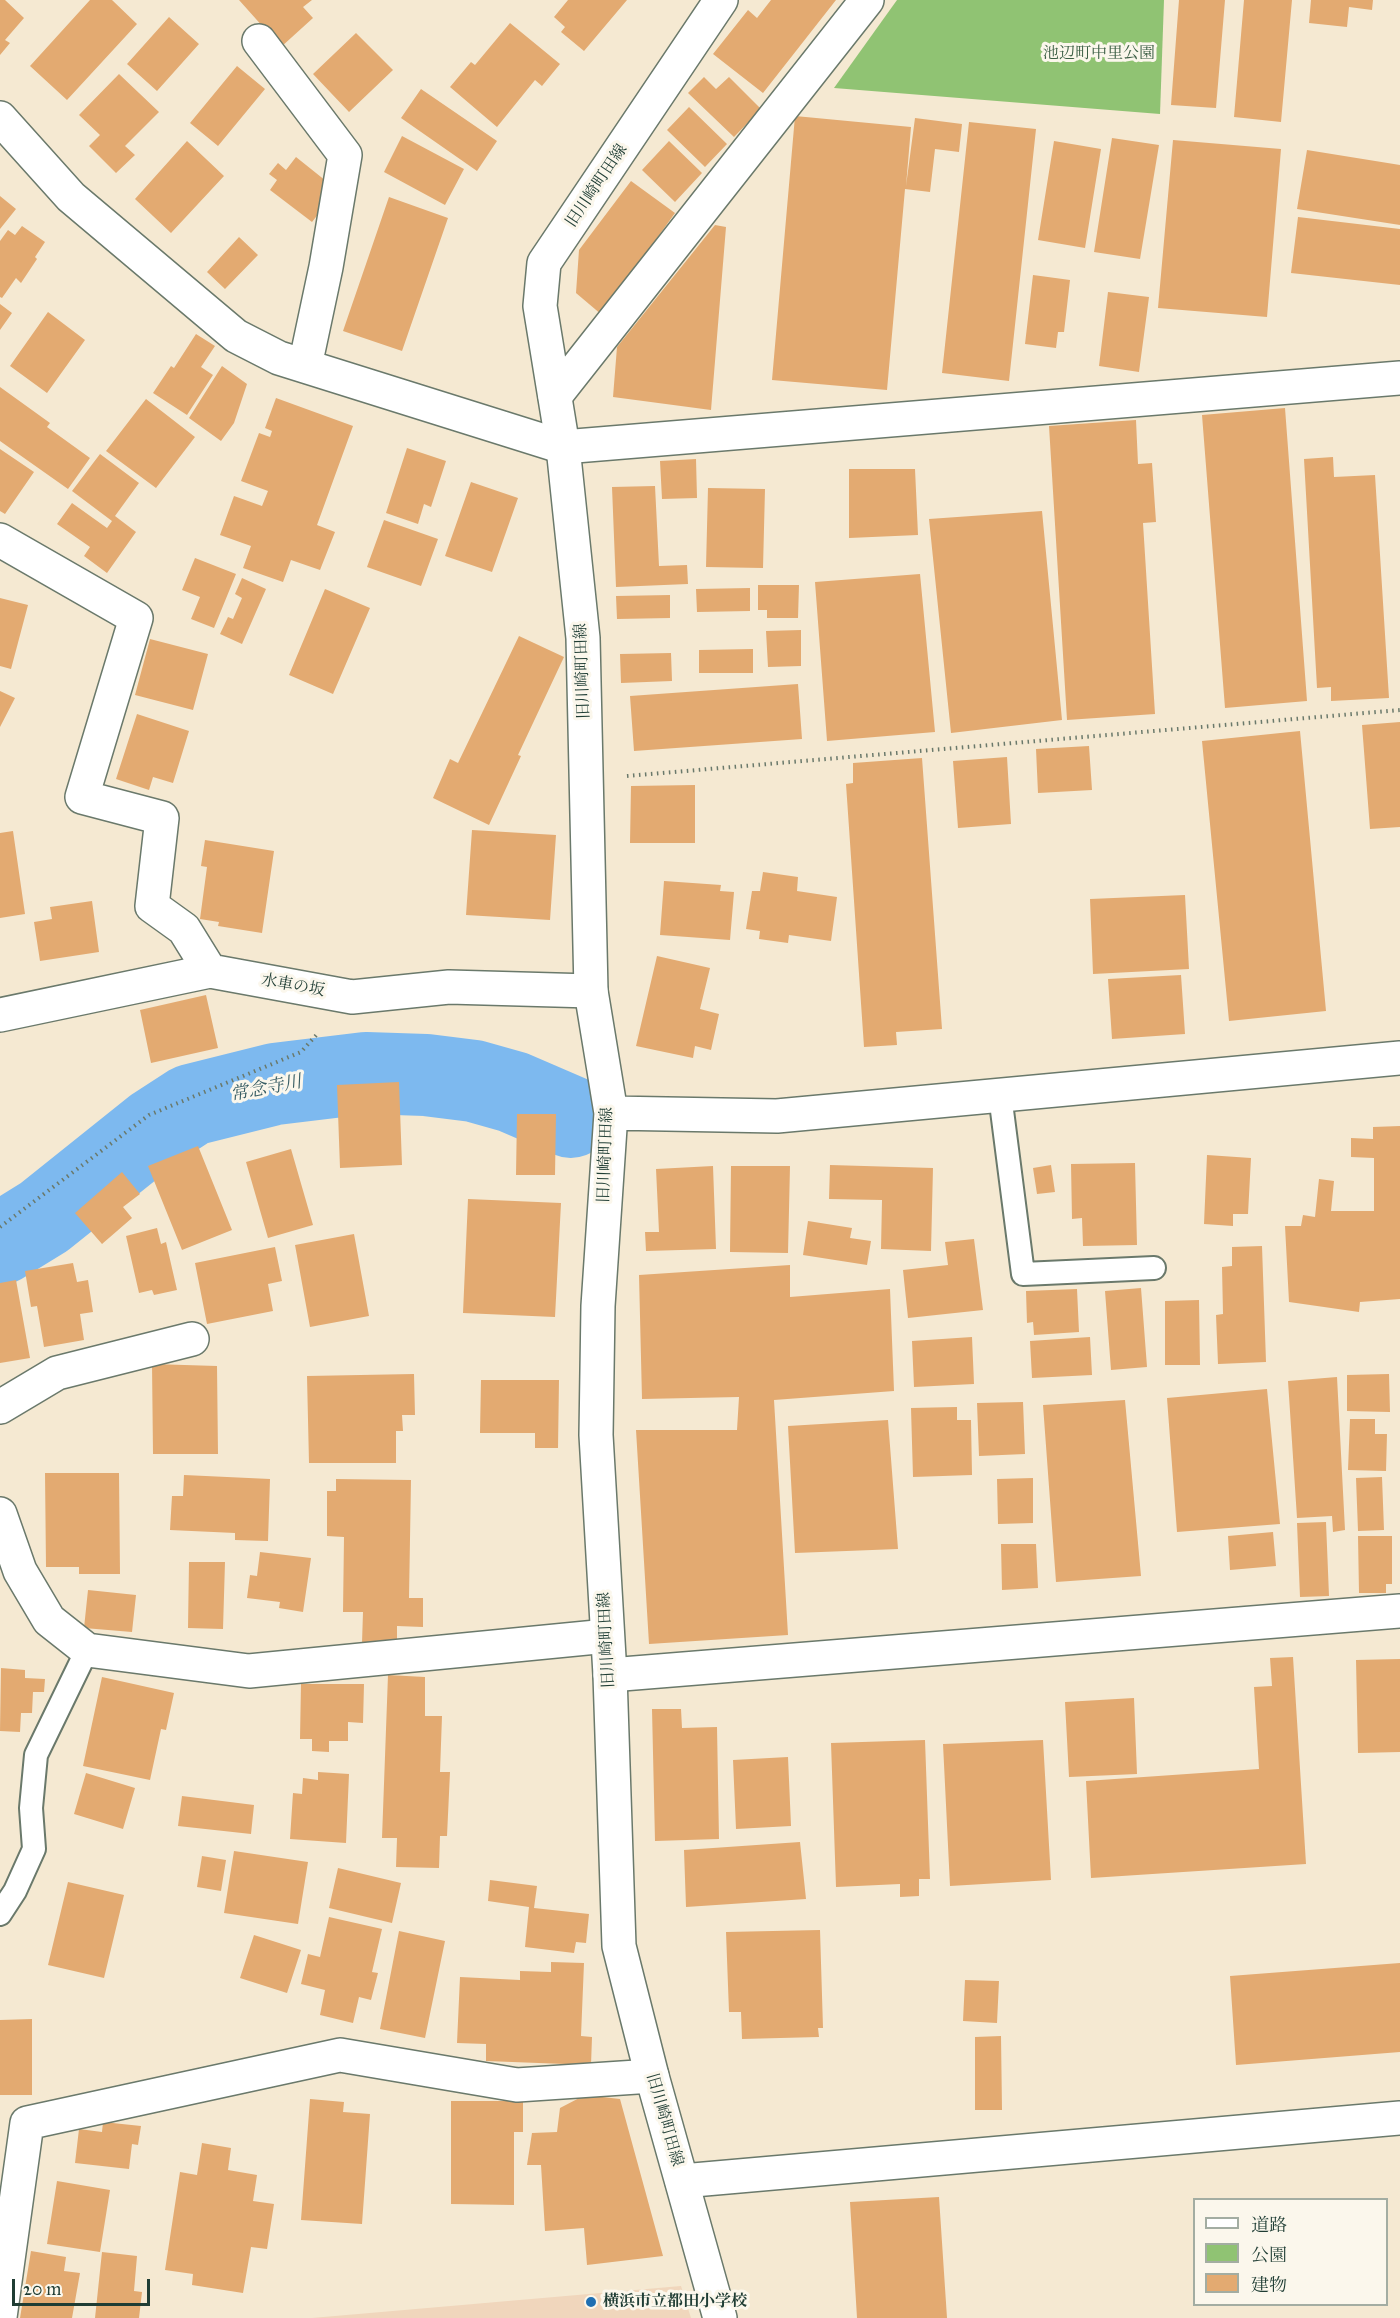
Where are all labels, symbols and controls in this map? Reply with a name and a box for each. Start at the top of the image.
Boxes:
park label: 池辺町中里公園 [1043,44,1155,64]
street label: 旧川崎町田線 [562,141,632,231]
street label: 旧川崎町田線 [572,623,594,719]
street label: 水車の坂 [260,971,326,1001]
water label: 常念寺川 [229,1072,303,1106]
street label: 旧川崎町田線 [595,1107,617,1203]
street label: 旧川崎町田線 [595,1592,619,1688]
street label: 旧川崎町田線 [642,2071,686,2169]
legend [1193,2198,1388,2306]
text: 道路 [1251,2214,1287,2236]
text: 公園 [1251,2244,1287,2266]
scale bar [15,2267,153,2305]
text: 建物 [1251,2274,1287,2296]
text: 20 m [23,2278,61,2300]
place label: 横浜市立都田小学校 [603,2292,747,2312]
marker: 横浜市立都田小学校 [584,2295,598,2309]

